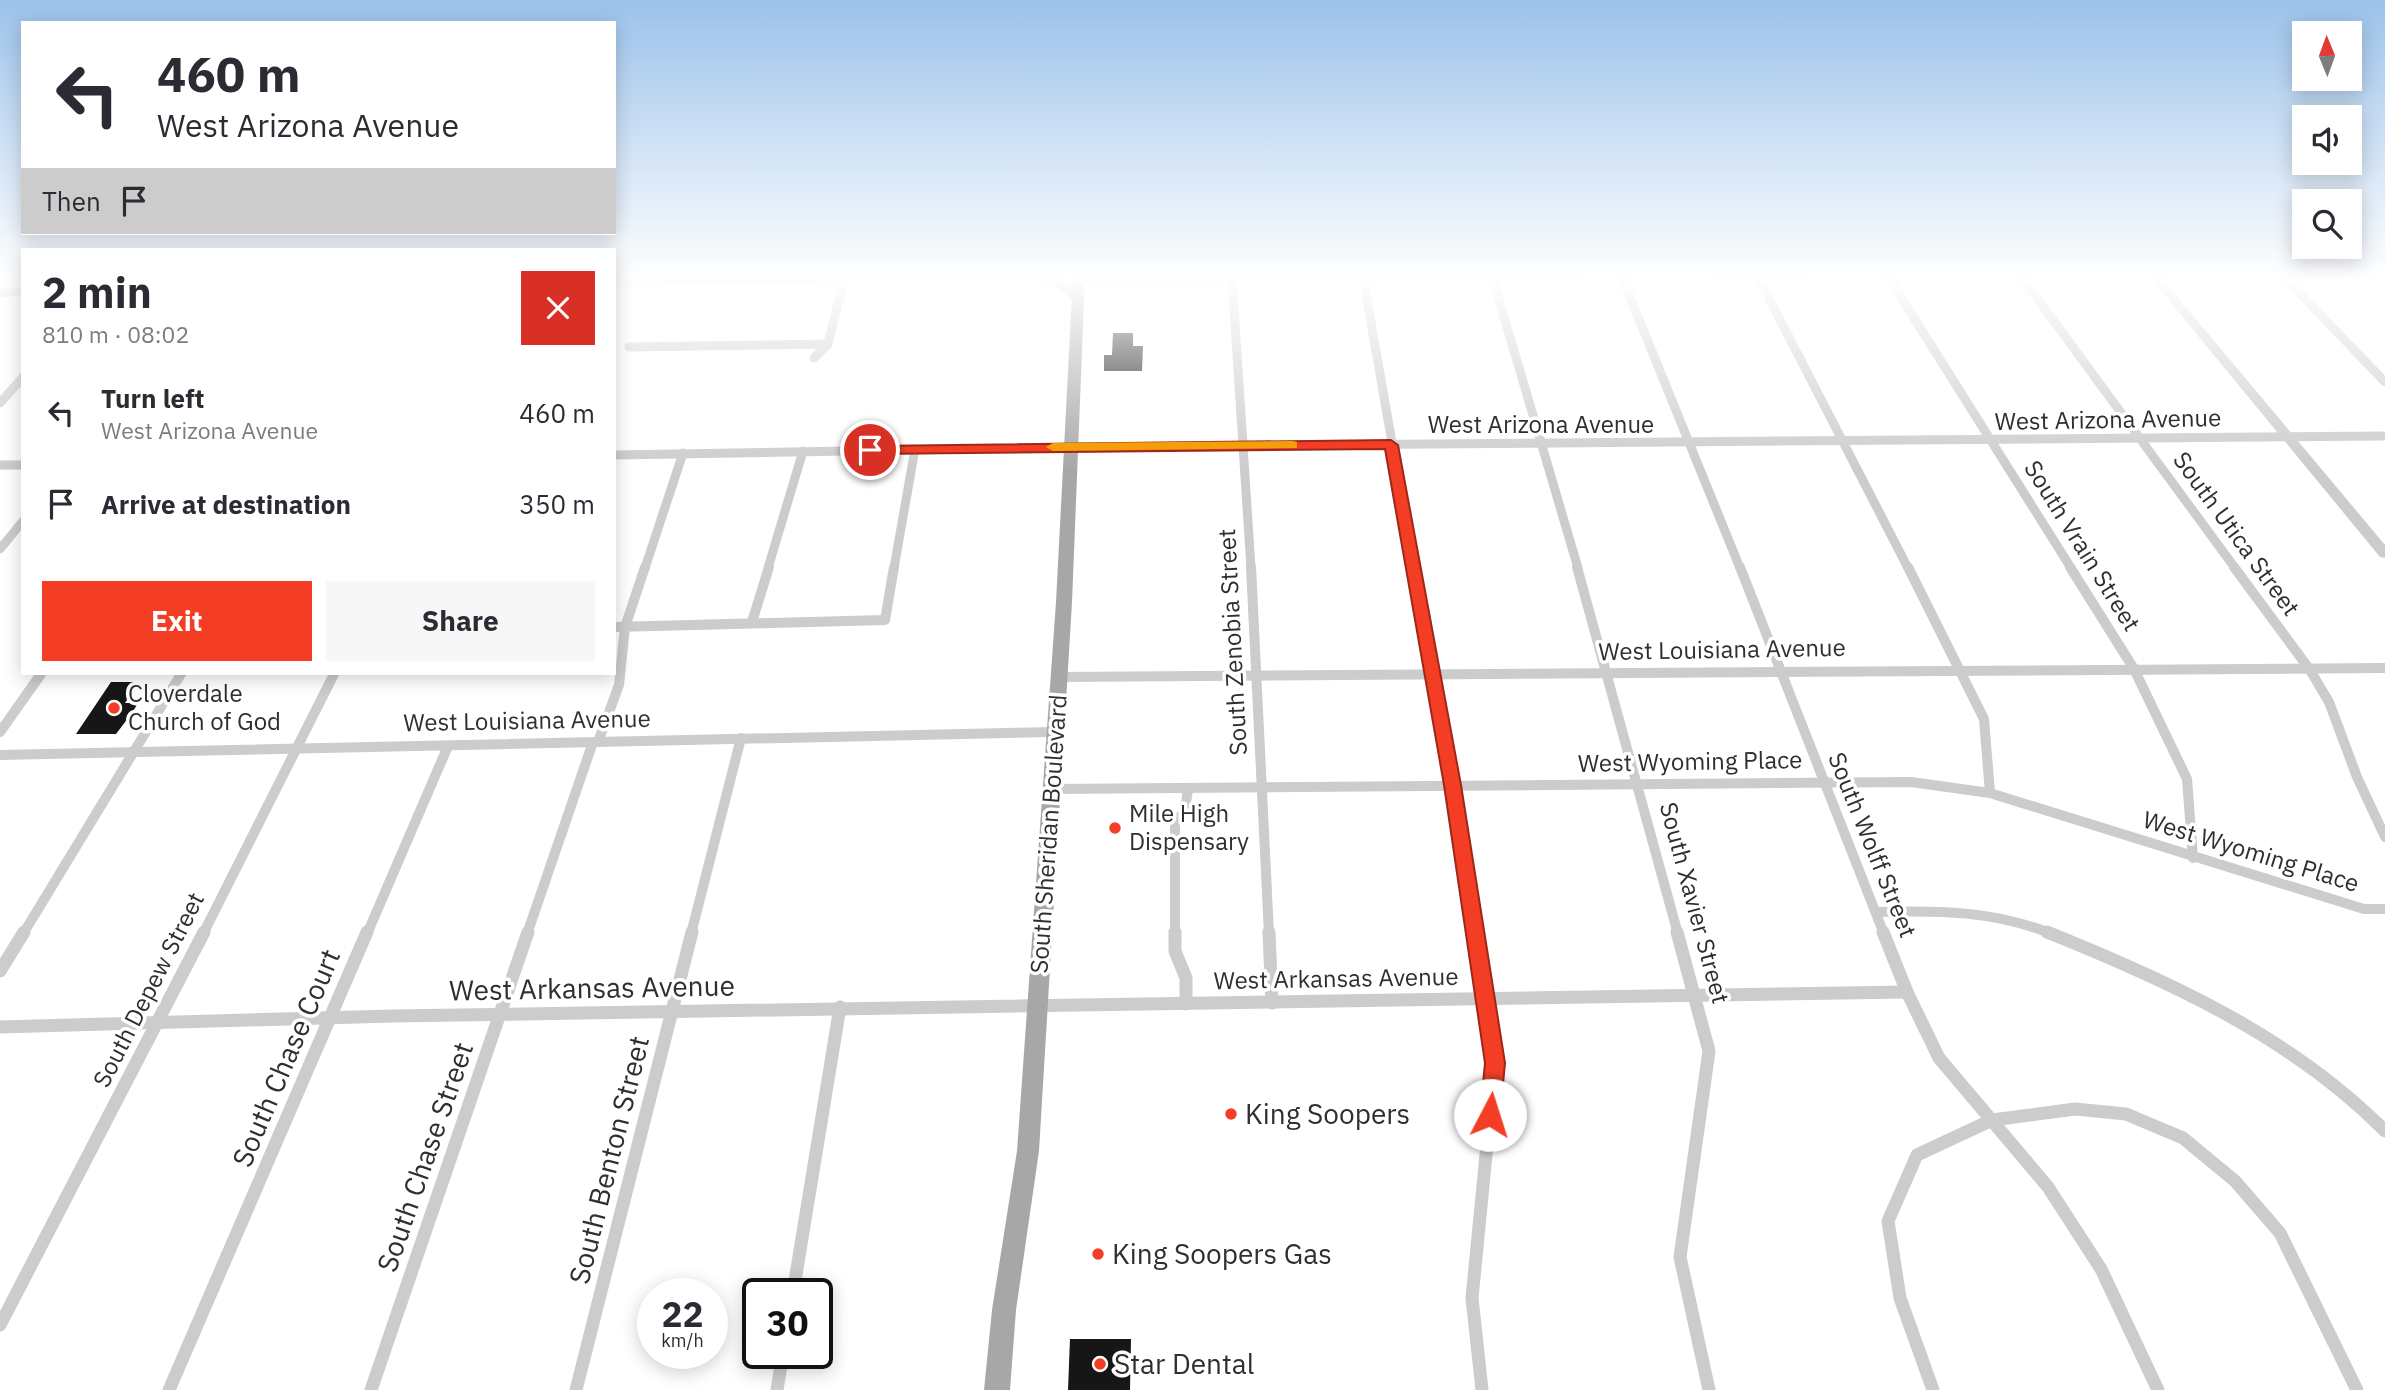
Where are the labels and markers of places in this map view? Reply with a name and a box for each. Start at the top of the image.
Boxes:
pin [840,420,900,480]
place label: Cloverdale Church of God [128,677,281,737]
marker: Cloverdale Church of God [106,700,122,716]
place label: Mile High Dispensary [1129,797,1249,857]
marker: Mile High Dispensary [1107,820,1123,836]
place label: King Soopers [1245,1095,1410,1132]
marker: King Soopers [1223,1106,1239,1122]
place label: King Soopers Gas [1112,1235,1332,1272]
marker: King Soopers Gas [1090,1246,1106,1262]
place label: Star Dental [1114,1345,1254,1382]
marker: Star Dental [1092,1356,1108,1372]

